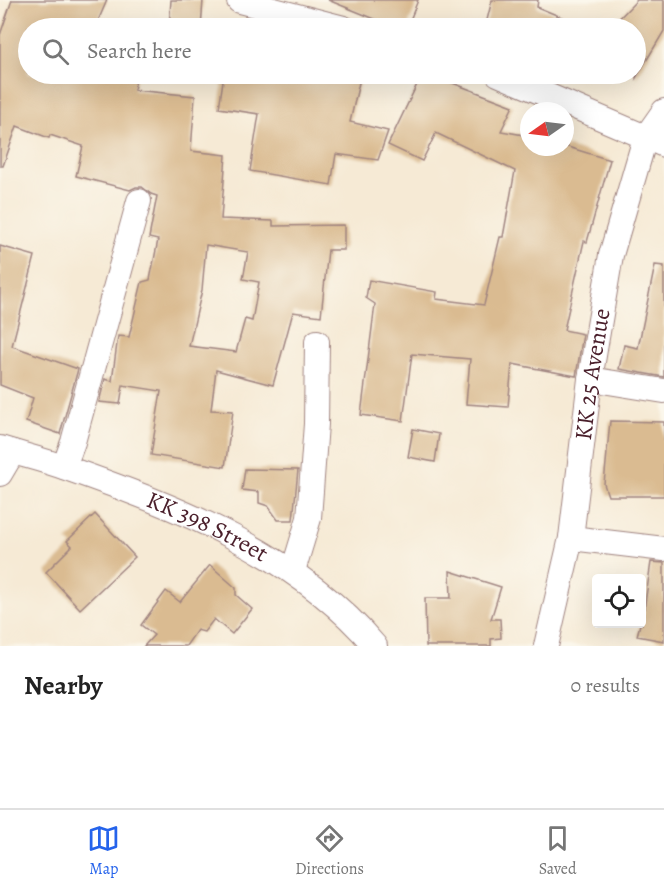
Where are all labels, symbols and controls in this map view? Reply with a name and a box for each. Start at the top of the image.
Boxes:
search box [18,18,646,84]
icon: search [39,35,72,68]
text: Search here [87,36,192,66]
north arrow [520,102,574,156]
street label: KK 25 Avenue [567,306,618,442]
street label: KK 398 Street [142,483,274,569]
map controls [592,574,646,628]
button: locate [592,574,646,628]
text: Nearby [24,668,103,703]
text: 0 results [571,672,640,699]
tab: Map [87,822,120,880]
tab: Directions [295,822,364,880]
tab: Saved [539,822,577,880]

